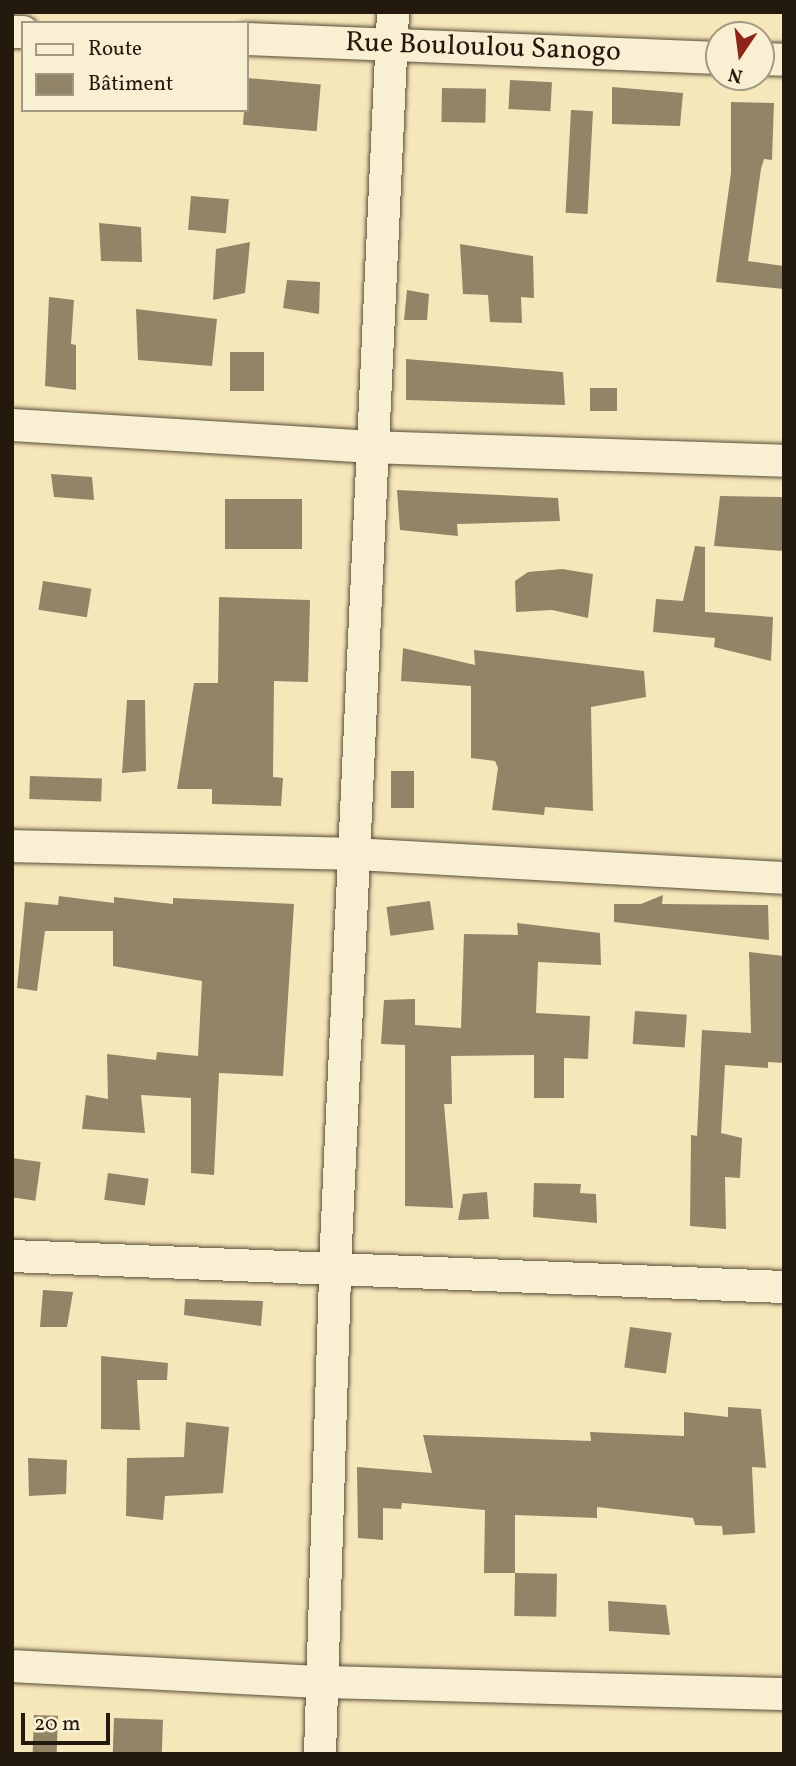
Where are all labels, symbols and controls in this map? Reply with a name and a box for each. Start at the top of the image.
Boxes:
legend [21,21,248,112]
north arrow [705,21,775,91]
street label: Rue Bouloulou Sanogo [345,26,621,70]
text: Route [88,35,142,64]
text: N [726,60,745,89]
text: Bâtiment [88,70,173,99]
scale bar [24,1700,114,1744]
text: 20 m [34,1710,80,1739]

